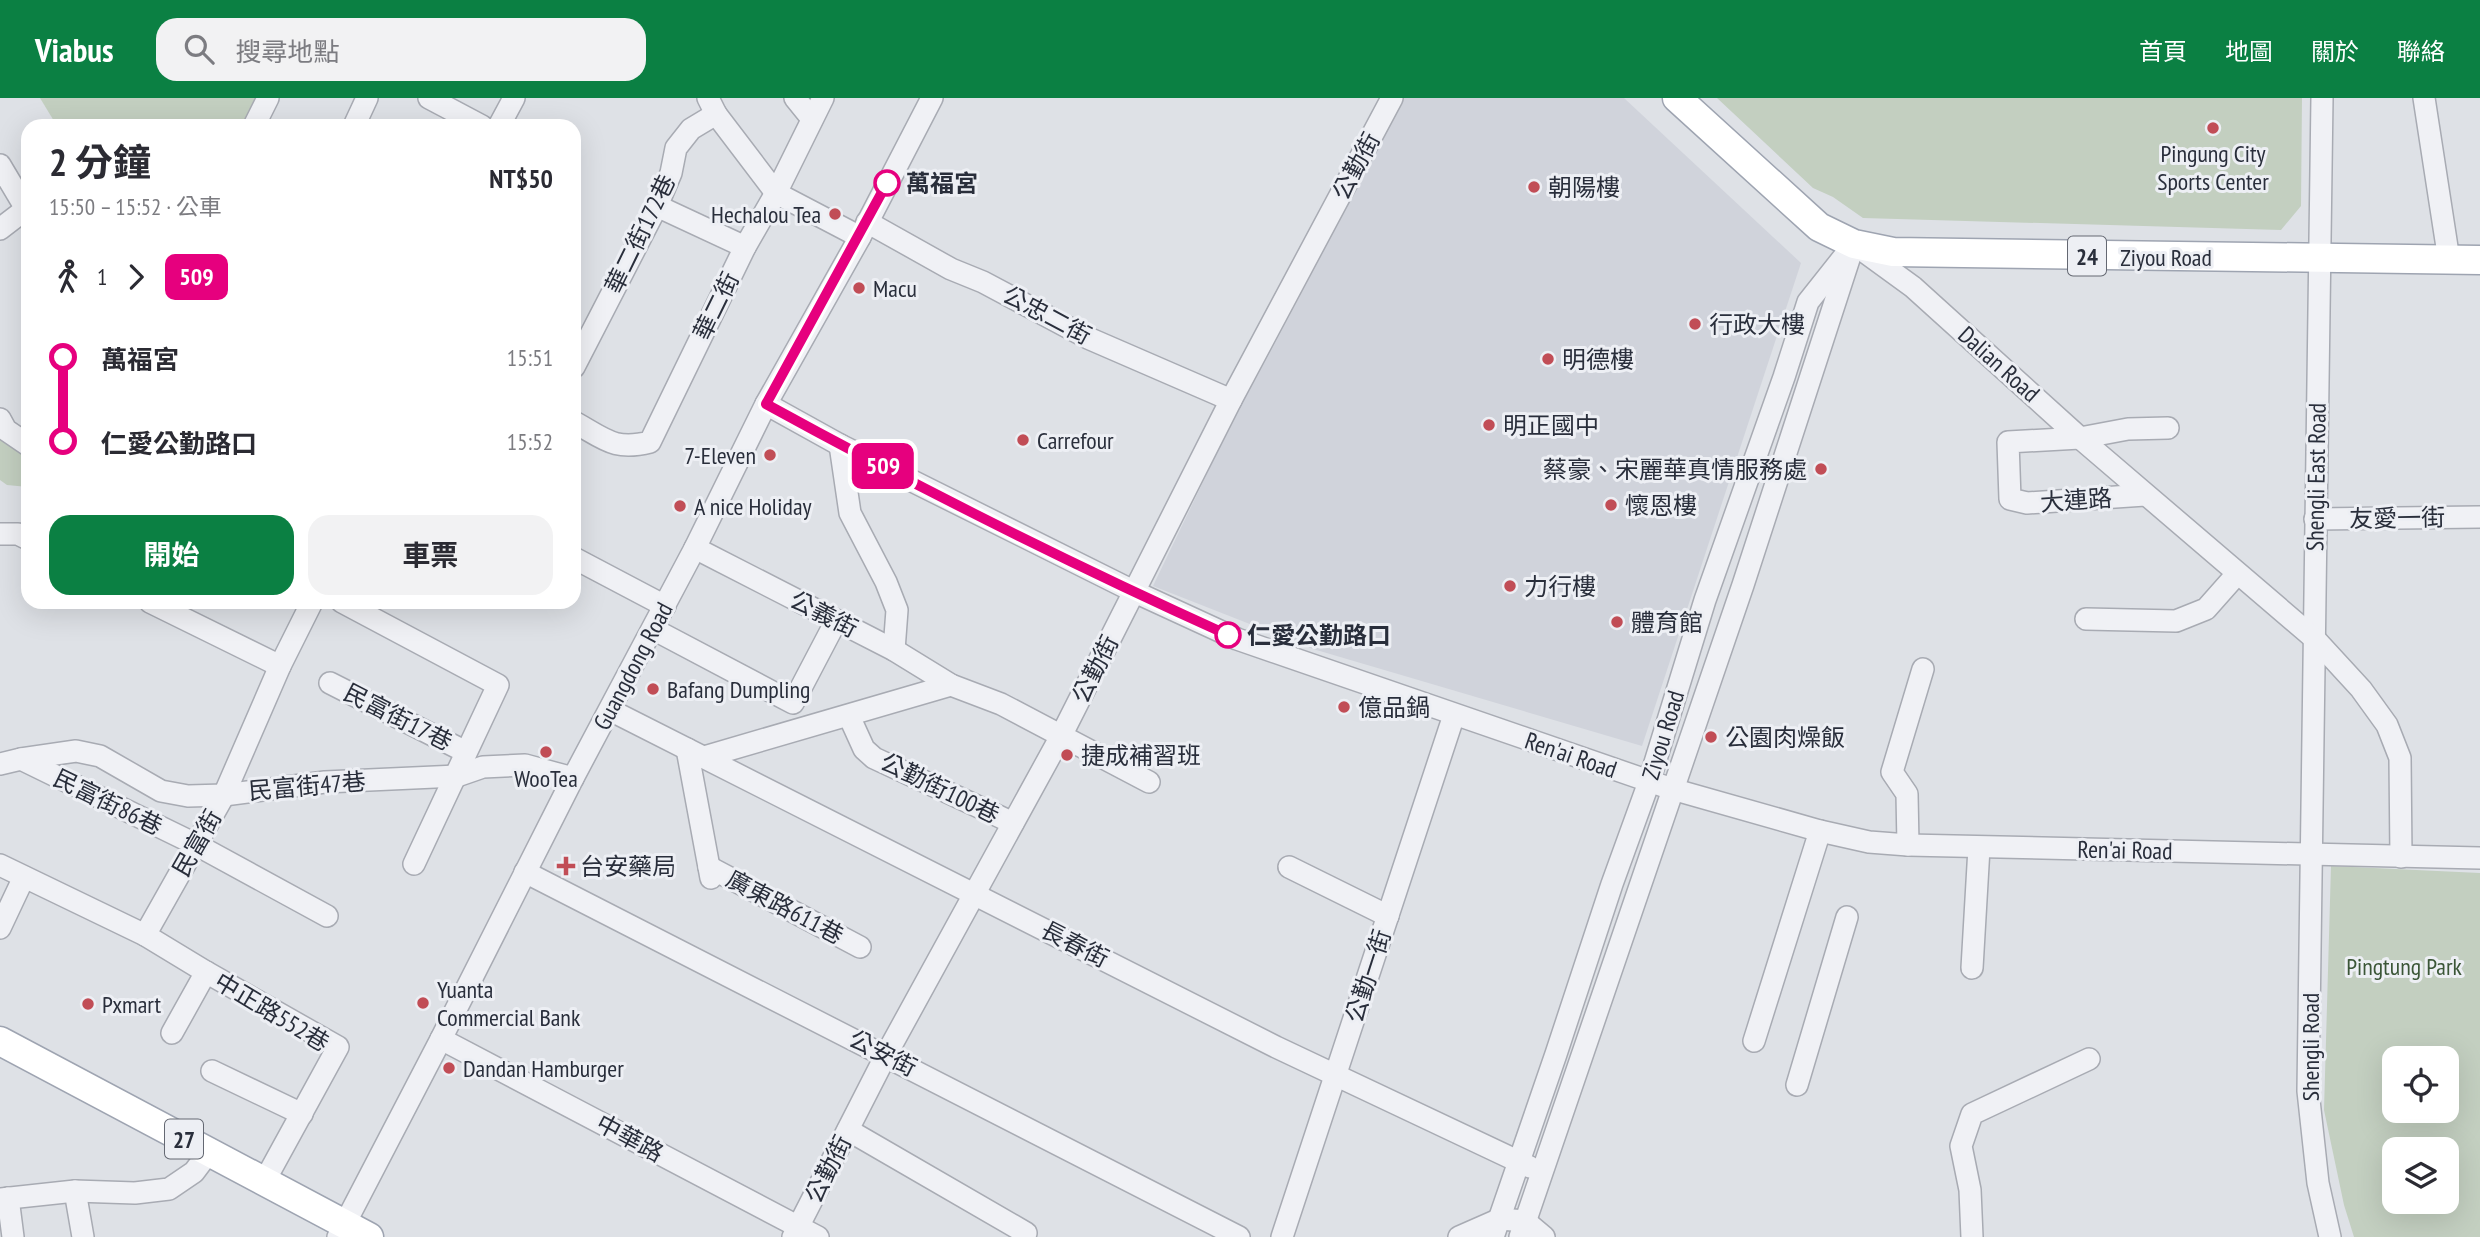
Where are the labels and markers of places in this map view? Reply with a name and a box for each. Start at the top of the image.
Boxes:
marker: Pingung City Sports Center [2205,120,2221,136]
place label: Pingung City Sports Center [2157,138,2269,197]
place label: 萬福宮 [906,168,978,199]
marker: 萬福宮 [874,170,900,196]
place label: 朝陽樓 [1548,172,1620,203]
marker: 朝陽樓 [1526,179,1542,195]
place label: Hechalou Tea [711,199,821,230]
marker: Hechalou Tea [827,206,843,222]
place label: Macu [873,273,917,304]
marker: Macu [851,280,867,296]
place label: 行政大樓 [1709,309,1805,340]
marker: 行政大樓 [1687,316,1703,332]
place label: 明德樓 [1562,344,1634,375]
marker: 明德樓 [1540,351,1556,367]
place label: 明正國中 [1503,410,1599,441]
marker: 明正國中 [1481,417,1497,433]
place label: Carrefour [1037,425,1114,456]
marker: Carrefour [1015,432,1031,448]
place label: 7-Eleven [684,440,756,471]
marker: 7-Eleven [762,447,778,463]
place label: 蔡豪、宋麗華真情服務處 [1543,454,1807,485]
marker: 蔡豪、宋麗華真情服務處 [1813,461,1829,477]
place label: 懷恩樓 [1625,490,1697,521]
place label: A nice Holiday [694,491,812,522]
marker: 懷恩樓 [1603,497,1619,513]
marker: A nice Holiday [672,498,688,514]
place label: 力行樓 [1524,571,1596,602]
marker: 力行樓 [1502,578,1518,594]
place label: 體育館 [1631,607,1703,638]
marker: 體育館 [1609,614,1625,630]
place label: 仁愛公勤路口 [1247,620,1391,651]
marker: 仁愛公勤路口 [1215,622,1241,648]
place label: Bafang Dumpling [667,674,810,705]
marker: Bafang Dumpling [645,681,661,697]
place label: 億品鍋 [1358,692,1430,723]
marker: 億品鍋 [1336,699,1352,715]
place label: 公園肉燥飯 [1725,722,1845,753]
marker: 公園肉燥飯 [1703,729,1719,745]
place label: 捷成補習班 [1081,740,1201,771]
marker: WooTea [538,744,554,760]
marker: 捷成補習班 [1059,747,1075,763]
place label: WooTea [514,763,578,794]
place label: 台安藥局 [580,851,676,882]
marker: 台安藥局 [558,858,574,874]
place label: Yuanta Commercial Bank [437,974,581,1033]
place label: Pxmart [102,989,161,1020]
marker: Yuanta Commercial Bank [415,995,431,1011]
marker: Pxmart [80,996,96,1012]
place label: Dandan Hamburger [463,1053,624,1084]
marker: Dandan Hamburger [441,1060,457,1076]

